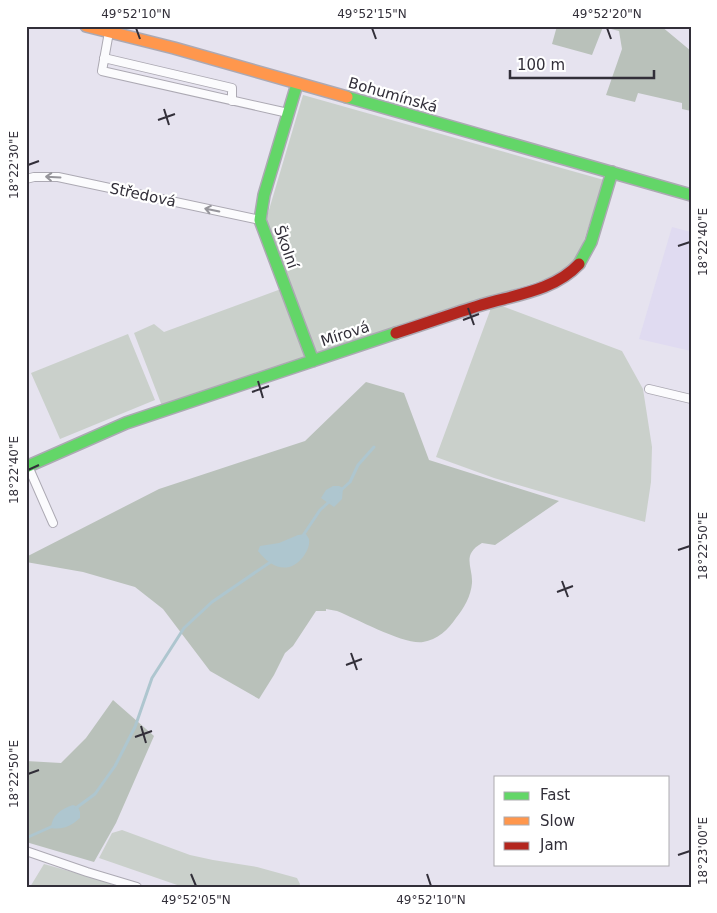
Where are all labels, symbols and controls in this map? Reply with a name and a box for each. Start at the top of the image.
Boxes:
text: 49°52'10"N [101,7,171,21]
text: 49°52'15"N [337,7,407,21]
text: 49°52'20"N [572,7,642,21]
scale bar [510,48,653,80]
text: 100 m [517,56,565,74]
street label: Bohumínská [346,74,440,116]
text: 18°22'30"E [7,131,21,199]
one-way arrow [46,173,62,182]
street label: Středová [108,179,178,211]
one-way arrow [205,205,221,215]
text: 18°22'40"E [696,208,710,276]
street label: Školní [270,223,303,272]
street label: Mírová [318,318,372,350]
text: 18°22'40"E [7,436,21,504]
text: 18°22'50"E [696,512,710,580]
text: 18°22'50"E [7,740,21,808]
legend [494,776,670,866]
text: Fast [540,786,570,804]
text: Slow [540,812,575,830]
text: 18°23'00"E [696,817,710,885]
text: Jam [539,836,568,854]
text: 49°52'05"N [161,893,231,907]
text: 49°52'10"N [396,893,466,907]

